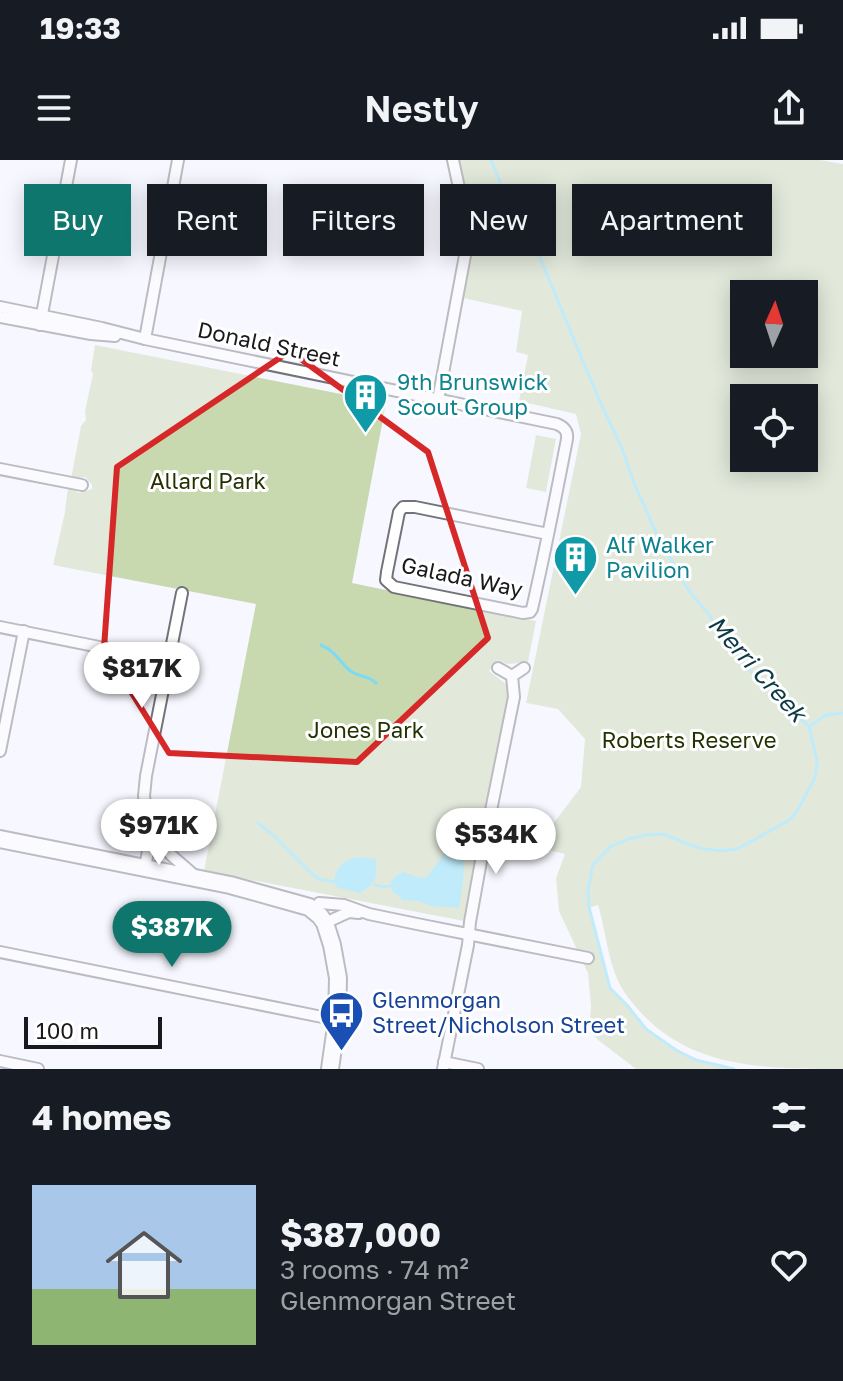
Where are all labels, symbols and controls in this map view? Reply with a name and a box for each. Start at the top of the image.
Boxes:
text: 19:33 [40,10,121,46]
icon: menu [32,86,76,130]
icon: share [767,86,811,130]
text: Nestly [364,87,479,130]
chip: Buy [24,184,131,256]
chip: Rent [147,184,267,256]
chip: Filters [283,184,424,256]
chip: New [440,184,556,256]
chip: Apartment [572,184,772,256]
north arrow [730,280,818,368]
map controls [730,280,818,472]
street label: Donald Street [195,315,343,372]
place label: 9th Brunswick Scout Group [397,368,548,420]
building icon: 9th Brunswick Scout Group [342,371,390,434]
button: locate [730,384,818,472]
park label: Allard Park [150,467,266,494]
place label: Alf Walker Pavilion [606,531,714,583]
building icon: Alf Walker Pavilion [551,534,599,597]
street label: Galada Way [399,550,525,603]
water label: Merri Creek [703,609,815,729]
pin: $817K [86,642,198,710]
text: $817K [102,652,182,683]
park label: Jones Park [308,716,424,743]
park label: Roberts Reserve [601,726,777,753]
pin: $971K [103,799,215,867]
pin: $534K [440,808,552,876]
text: $971K [119,809,199,840]
text: $534K [454,818,538,849]
pin: $387K [116,901,228,969]
text: $387K [131,911,213,942]
place label: Glenmorgan Street/Nicholson Street [372,986,625,1038]
bus stop icon: Glenmorgan Street/Nicholson Street [317,989,365,1052]
scale bar [24,1013,162,1049]
text: 100 m [36,1017,99,1044]
icon: filters [767,1095,811,1139]
text: 4 homes [32,1097,172,1137]
text: $387,000 [280,1214,441,1254]
icon: home [96,1217,192,1313]
icon: heart [767,1243,811,1287]
text: 3 rooms · 74 m² [280,1254,469,1285]
text: Glenmorgan Street [280,1285,516,1316]

